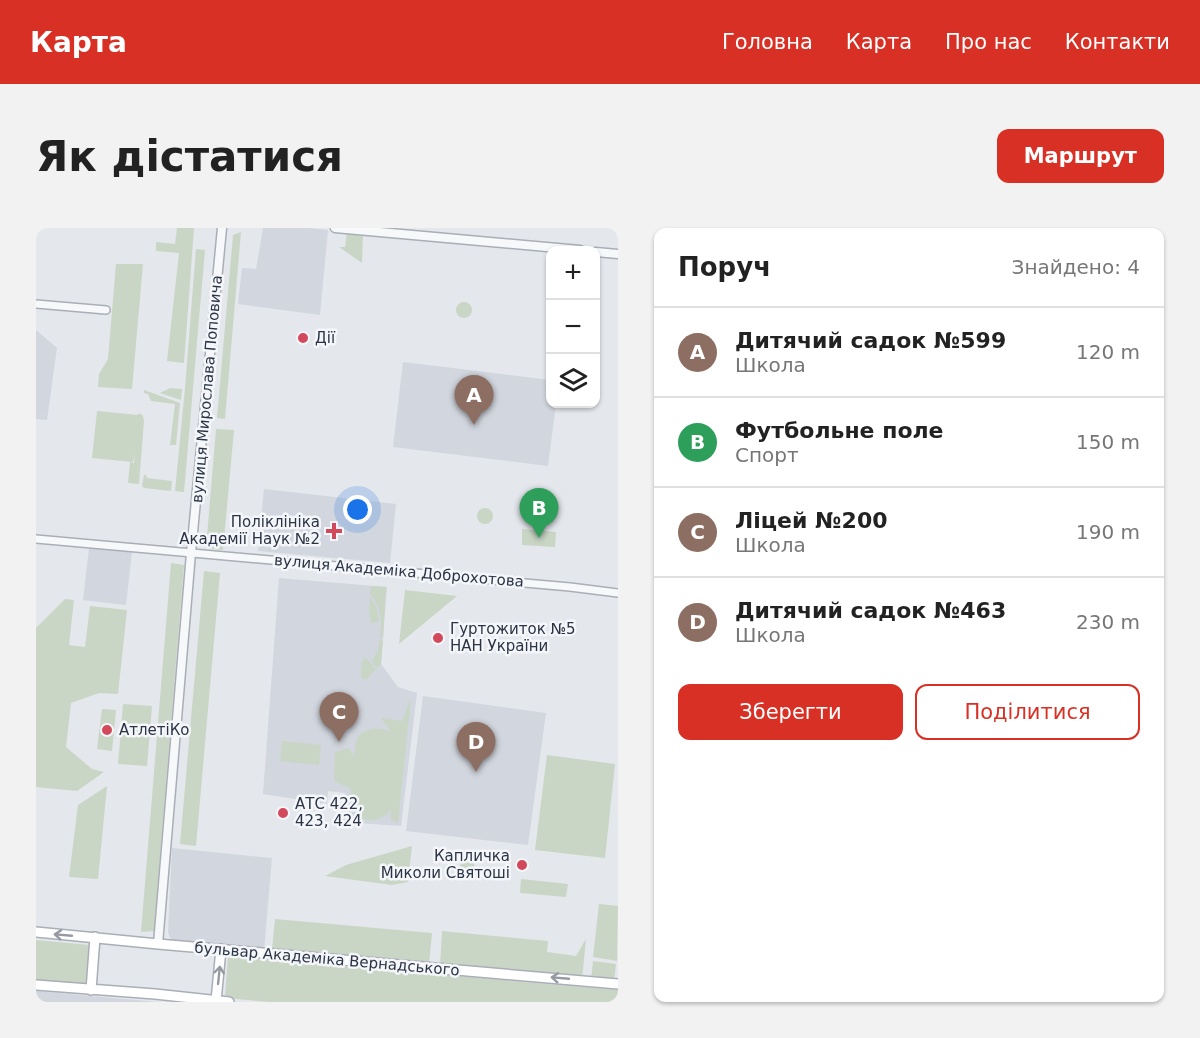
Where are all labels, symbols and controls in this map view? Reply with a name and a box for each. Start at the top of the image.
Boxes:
text: Карта [30,26,127,59]
text: Головна [722,30,813,54]
text: Карта [846,30,912,54]
text: Про нас [945,30,1032,54]
text: Контакти [1065,30,1170,54]
button: Маршрут [997,129,1164,183]
text: Як дістатися [36,132,343,181]
map controls [546,246,600,408]
button: + [546,246,600,300]
text: Поруч [678,252,771,282]
text: Знайдено: 4 [1012,255,1140,279]
street label: вулиця Мирослава Поповича [188,274,226,504]
button: − [546,300,600,354]
text: Дитячий садок №599 [735,328,1006,353]
place label: Дії [315,329,336,347]
marker: Дії [296,331,310,345]
text: A [690,340,705,364]
text: 120 m [1076,340,1140,364]
text: Школа [735,353,806,377]
button: layers [546,354,600,408]
pin: A [454,376,494,425]
text: Футбольне поле [735,418,944,443]
text: B [690,430,705,454]
text: 150 m [1076,430,1140,454]
text: Спорт [735,443,799,467]
pin: B [520,488,558,538]
your location [343,495,372,524]
text: Ліцей №200 [735,508,888,533]
place label: Поліклініка Академії Наук №2 [179,513,320,548]
text: C [690,520,705,544]
text: 190 m [1076,520,1140,544]
marker: Поліклініка Академії Наук №2 [325,522,343,540]
text: Школа [735,533,806,557]
street label: вулиця Академіка Доброхотова [273,551,525,591]
text: Дитячий садок №463 [735,598,1006,623]
text: D [689,610,706,634]
text: 230 m [1076,610,1140,634]
place label: Гуртожиток №5 НАН України [450,620,576,655]
text: Школа [735,623,806,647]
marker: Гуртожиток №5 НАН України [431,631,445,645]
button: Зберегти [678,684,903,740]
button: Поділитися [915,684,1140,740]
pin: C [320,692,358,742]
place label: АтлетіКо [119,721,190,739]
pin: D [456,722,496,772]
marker: АтлетіКо [100,723,114,737]
place label: АТС 422, 423, 424 [295,795,363,830]
marker: АТС 422, 423, 424 [276,806,290,820]
place label: Капличка Миколи Святоші [381,847,510,882]
marker: Капличка Миколи Святоші [515,858,529,872]
one-way arrow [54,929,74,940]
street label: бульвар Академіка Вернадського [194,938,460,980]
one-way arrow [214,965,225,985]
one-way arrow [550,972,570,983]

